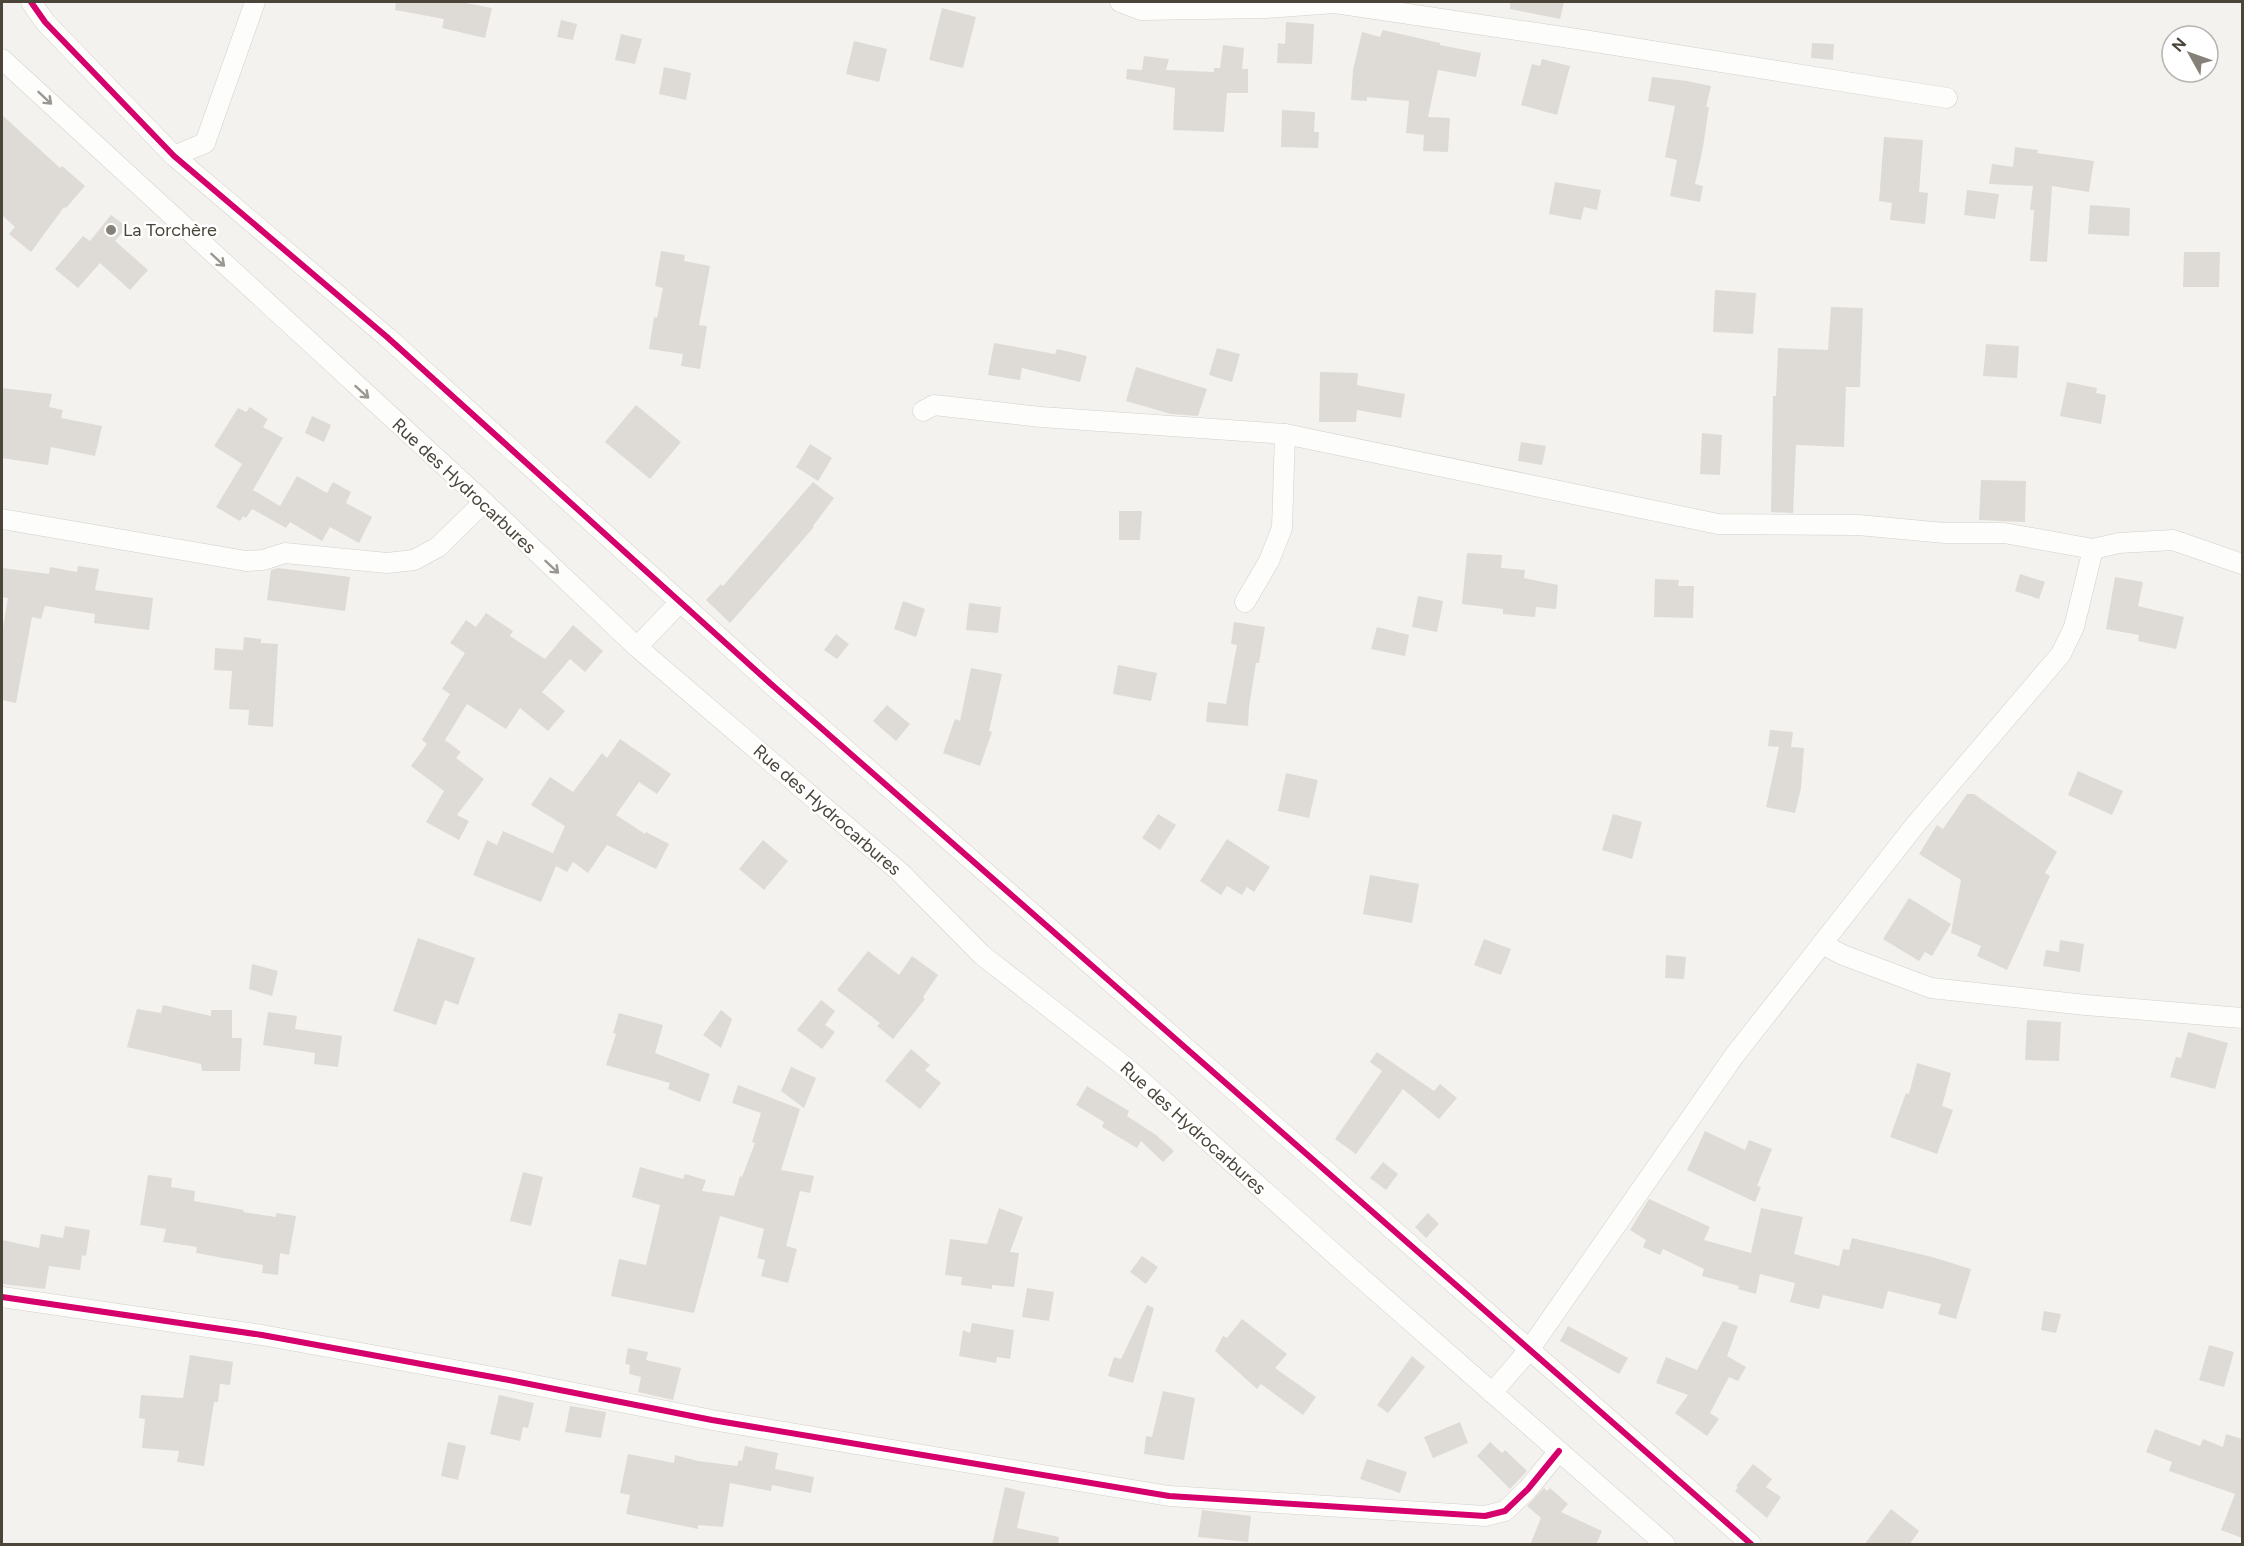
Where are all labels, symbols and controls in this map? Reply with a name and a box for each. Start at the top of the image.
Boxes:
north arrow [2160,24,2220,84]
text: N [2168,34,2190,56]
one-way arrow [37,91,52,105]
place label: La Torchère [123,219,217,241]
marker: La Torchère [104,223,118,237]
one-way arrow [211,253,226,267]
one-way arrow [354,385,369,399]
street label: Rue des Hydrocarbures [388,414,540,558]
one-way arrow [544,559,559,574]
street label: Rue des Hydrocarbures [749,740,905,880]
street label: Rue des Hydrocarbures [1116,1057,1270,1199]

